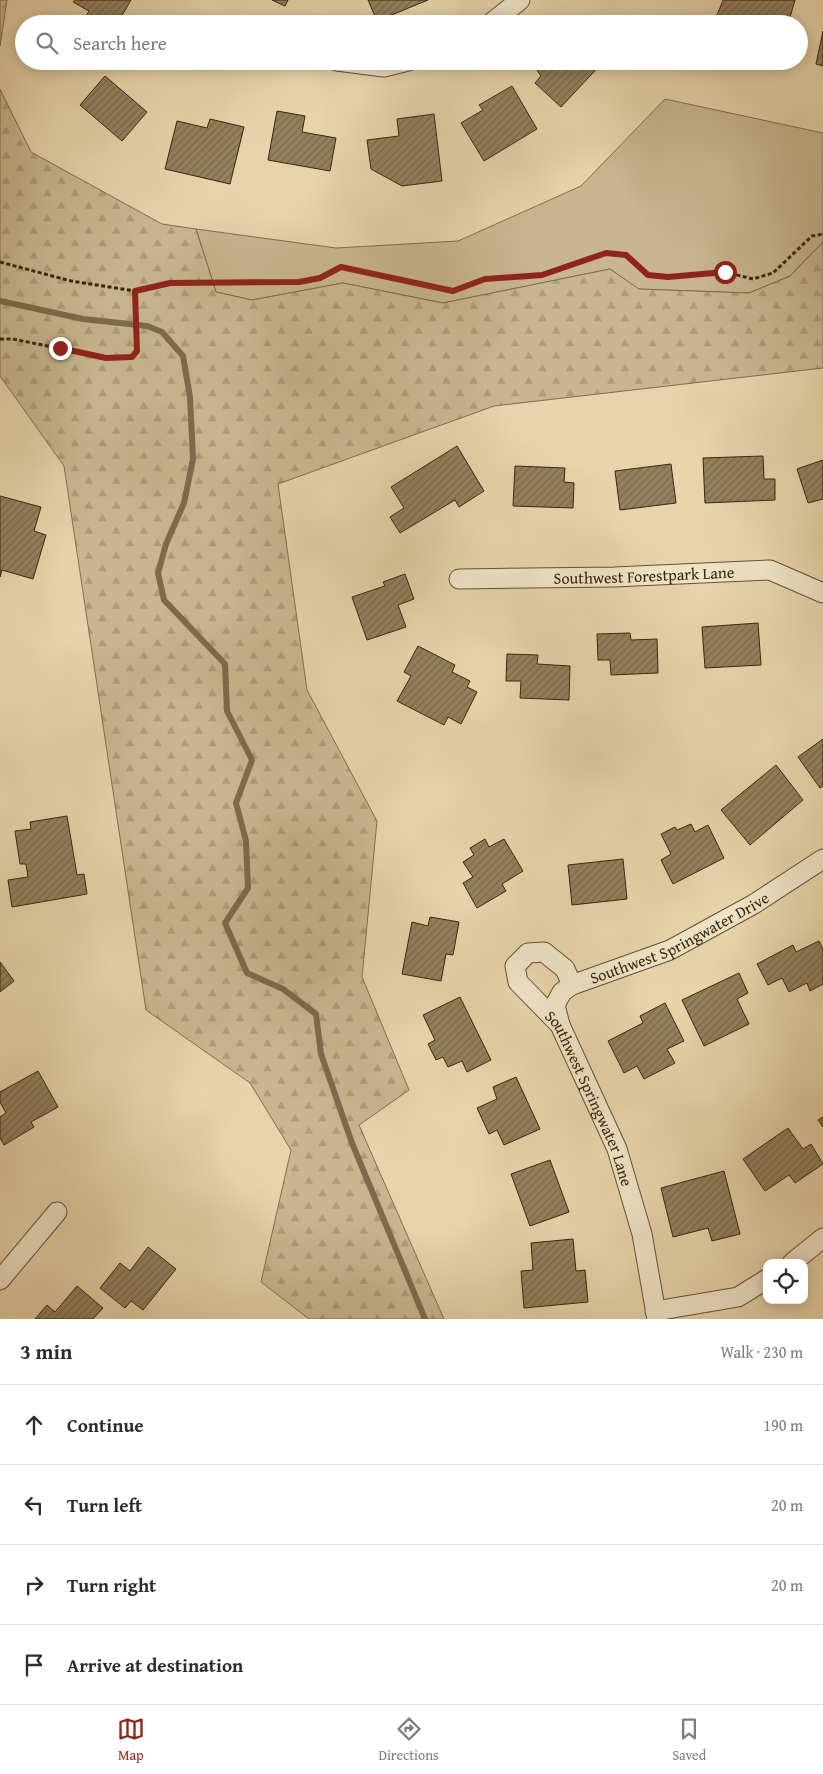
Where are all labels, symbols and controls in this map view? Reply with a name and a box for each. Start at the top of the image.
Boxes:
search box [15,15,808,70]
icon: search [33,29,61,57]
text: Search here [73,29,167,57]
route start [714,261,737,284]
route end [49,337,72,360]
street label: Southwest Forestpark Lane [553,560,735,590]
street label: Southwest Springwater Drive [586,885,774,990]
street label: Southwest Springwater Lane [539,1004,639,1189]
map controls [763,1259,808,1304]
button: locate [763,1259,808,1304]
text: 3 min [20,1336,72,1367]
text: Walk · 230 m [720,1340,803,1364]
icon: ahead [20,1411,48,1439]
text: Continue [67,1411,144,1439]
text: 190 m [763,1413,803,1437]
icon: left [20,1491,48,1519]
text: Turn left [67,1491,142,1519]
text: 20 m [771,1493,803,1517]
icon: right [20,1571,48,1599]
text: Turn right [67,1571,156,1599]
text: 20 m [771,1573,803,1597]
icon: arrive [20,1651,48,1679]
text: Arrive at destination [67,1651,243,1679]
tab: Map [117,1715,145,1765]
tab: Directions [378,1715,439,1765]
tab: Saved [672,1715,706,1765]

